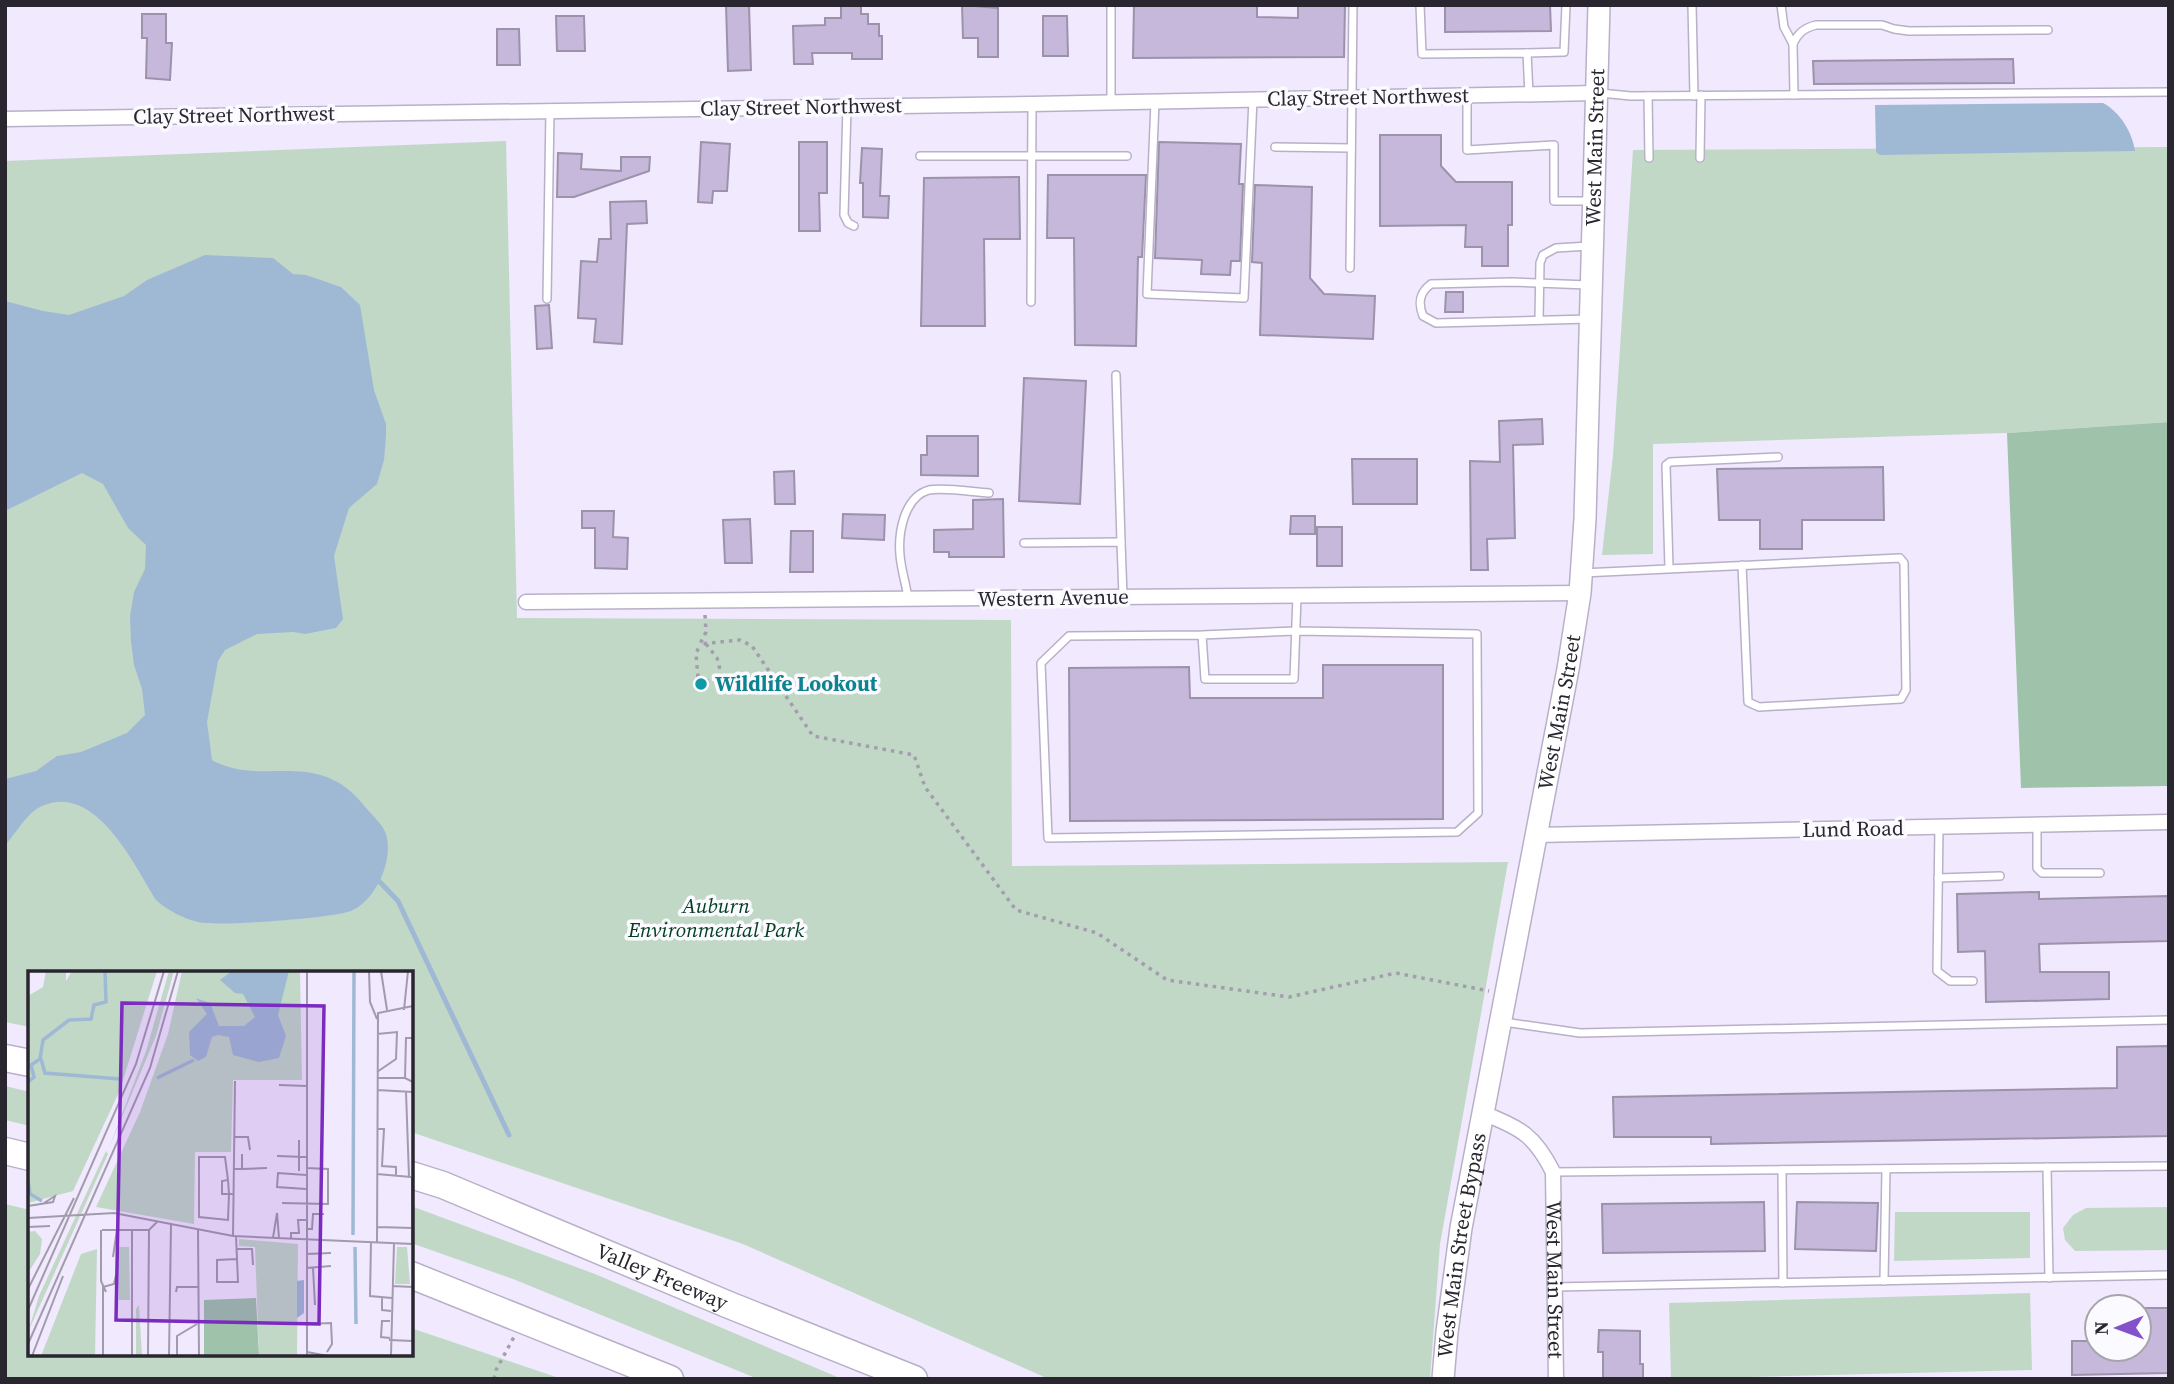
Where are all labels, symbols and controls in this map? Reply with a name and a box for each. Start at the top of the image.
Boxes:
street label: West Main Street [1578,68,1611,227]
street label: Clay Street Northwest [1267,80,1469,113]
street label: Clay Street Northwest [700,90,902,123]
street label: Clay Street Northwest [133,98,335,131]
street label: Western Avenue [977,582,1129,613]
street label: West Main Street [1530,632,1587,793]
place label: Wildlife Lookout [715,669,878,698]
marker: Wildlife Lookout [693,676,709,692]
street label: Lund Road [1802,813,1904,844]
park label: Auburn Environmental Park [627,891,804,944]
inset map [28,971,413,1356]
street label: West Main Street Bypass [1430,1130,1493,1359]
street label: West Main Street [1539,1200,1571,1359]
street label: Valley Freeway [592,1236,733,1317]
north arrow [2083,1293,2153,1363]
text: N [2088,1321,2114,1335]

